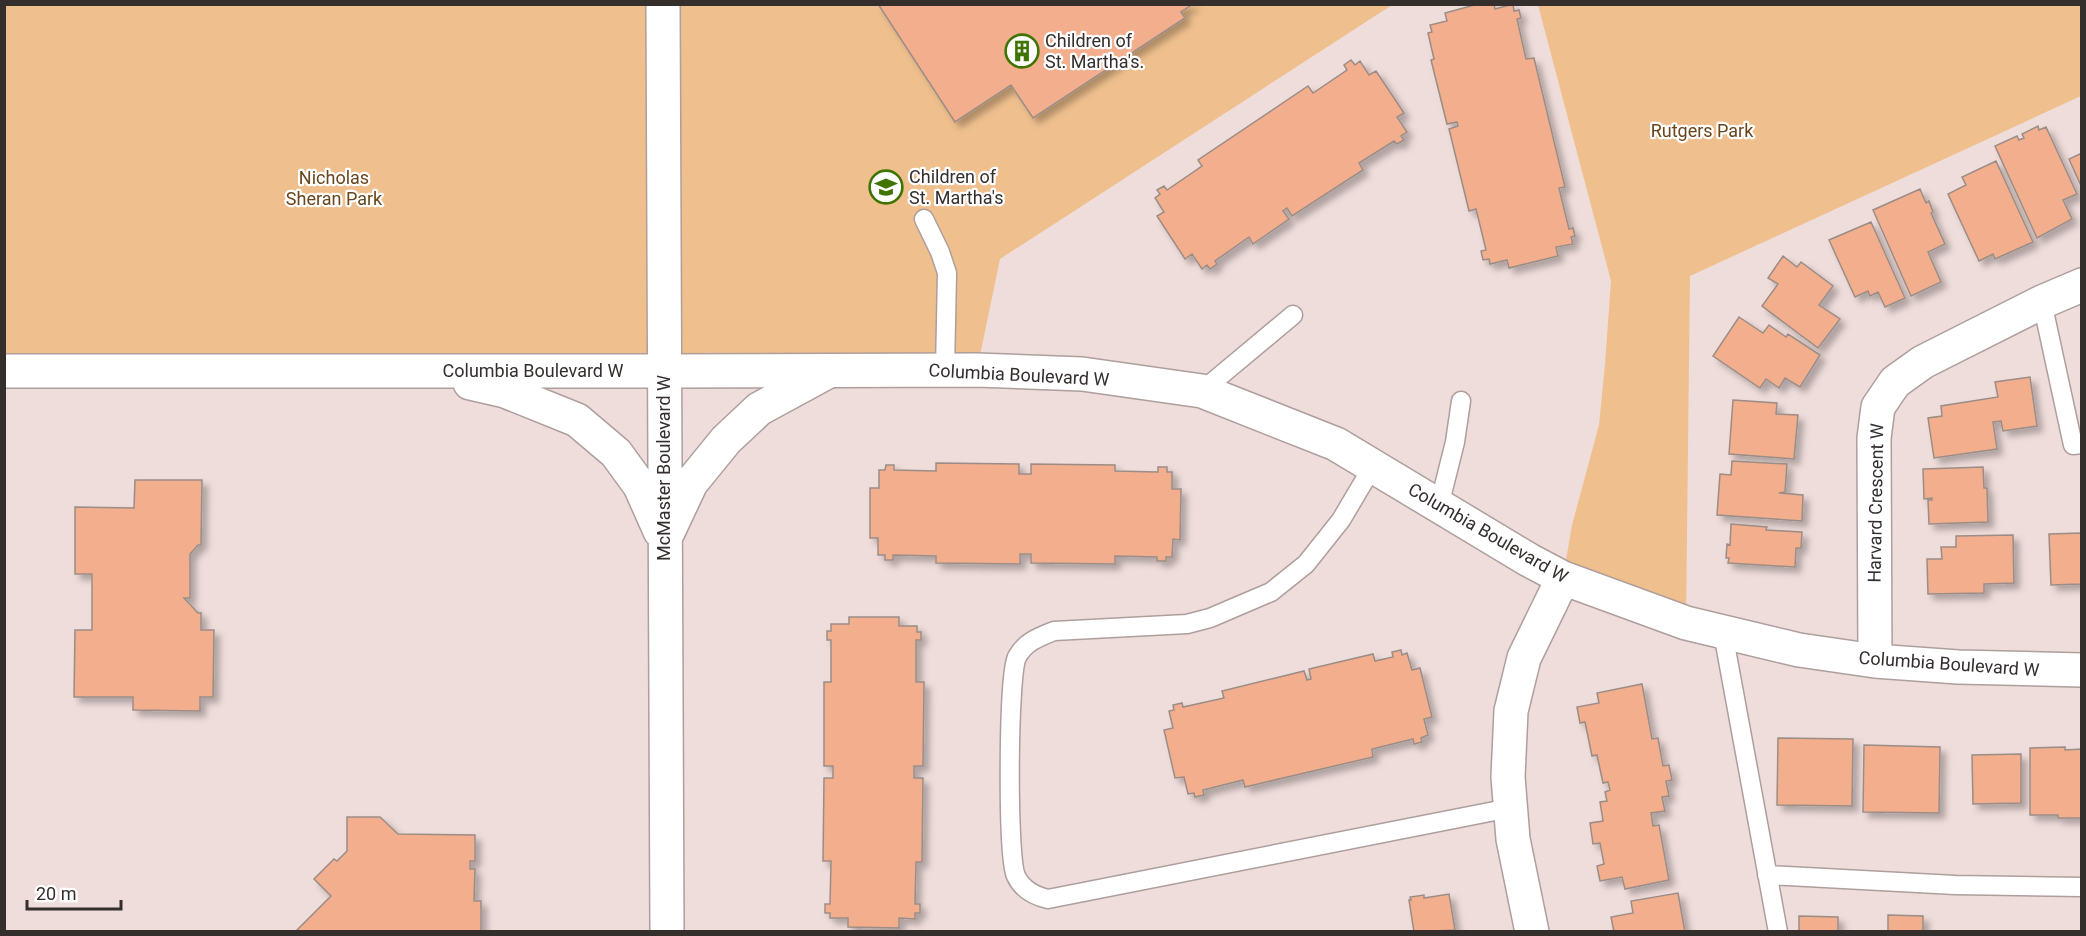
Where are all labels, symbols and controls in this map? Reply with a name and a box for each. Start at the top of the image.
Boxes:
place label: Children of St. Martha's. [1045,30,1144,72]
building icon: Children of St. Martha's. [1004,33,1040,69]
park label: Rutgers Park [1651,120,1754,141]
place label: Children of St. Martha's [909,166,1004,208]
park label: Nicholas Sheran Park [286,167,383,209]
school or university icon: Children of St. Martha's [868,169,904,205]
street label: Columbia Boulevard W [928,359,1110,390]
street label: Columbia Boulevard W [443,360,623,381]
street label: McMaster Boulevard W [653,375,674,561]
street label: Harvard Crescent W [1864,423,1887,583]
street label: Columbia Boulevard W [1405,478,1572,587]
street label: Columbia Boulevard W [1858,647,2040,680]
scale bar [27,873,122,911]
text: 20 m [36,883,76,904]

